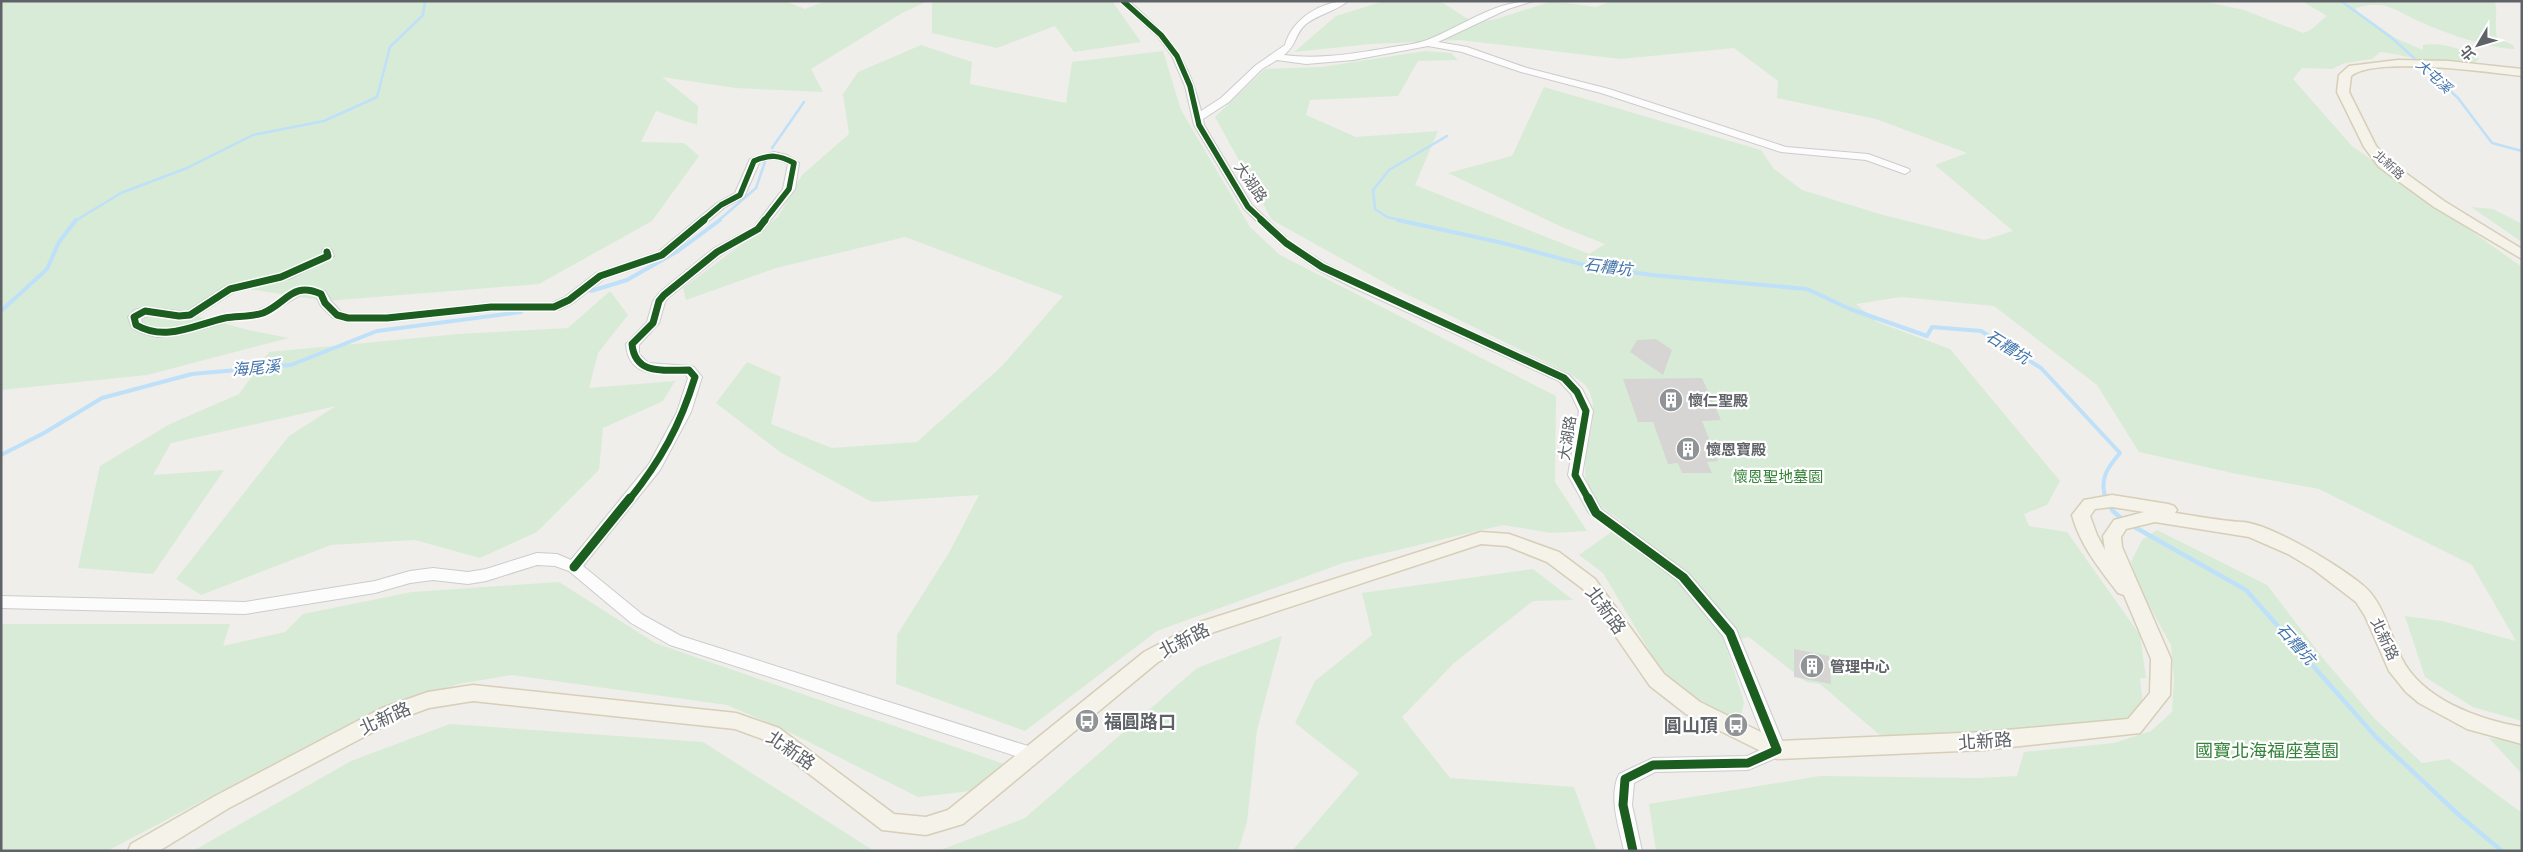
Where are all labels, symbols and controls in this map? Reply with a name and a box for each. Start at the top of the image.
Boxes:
north arrow [2453,20,2503,70]
text: 北 [2457,43,2478,63]
water label: 大屯溪 [2413,56,2456,97]
street label: 北新路 [2371,148,2407,182]
street label: 大湖路 [1231,159,1271,205]
water label: 石糟坑 [1583,255,1635,280]
water label: 石糟坑 [1983,326,2035,369]
water label: 海尾溪 [231,356,283,380]
building icon: 懷仁聖殿 [1658,387,1684,413]
place label: 懷仁聖殿 [1688,392,1748,409]
street label: 大湖路 [1555,414,1579,462]
building icon: 懷恩寶殿 [1675,436,1701,462]
place label: 懷恩寶殿 [1706,441,1766,458]
park label: 懷恩聖地墓園 [1733,468,1823,485]
street label: 北新路 [1582,582,1630,638]
street label: 北新路 [2368,615,2402,663]
street label: 北新路 [1155,618,1213,662]
water label: 石糟坑 [2273,620,2320,670]
building icon: 管理中心 [1799,653,1825,679]
place label: 管理中心 [1830,658,1890,675]
street label: 北新路 [356,697,414,739]
bus stop icon: 福圓路口 [1074,708,1100,734]
place label: 福圓路口 [1104,711,1176,732]
bus stop icon: 圓山頂 [1723,712,1749,738]
place label: 圓山頂 [1664,715,1718,736]
street label: 北新路 [763,726,819,774]
street label: 北新路 [1957,729,2013,753]
park label: 國寶北海福座墓園 [2195,740,2339,761]

